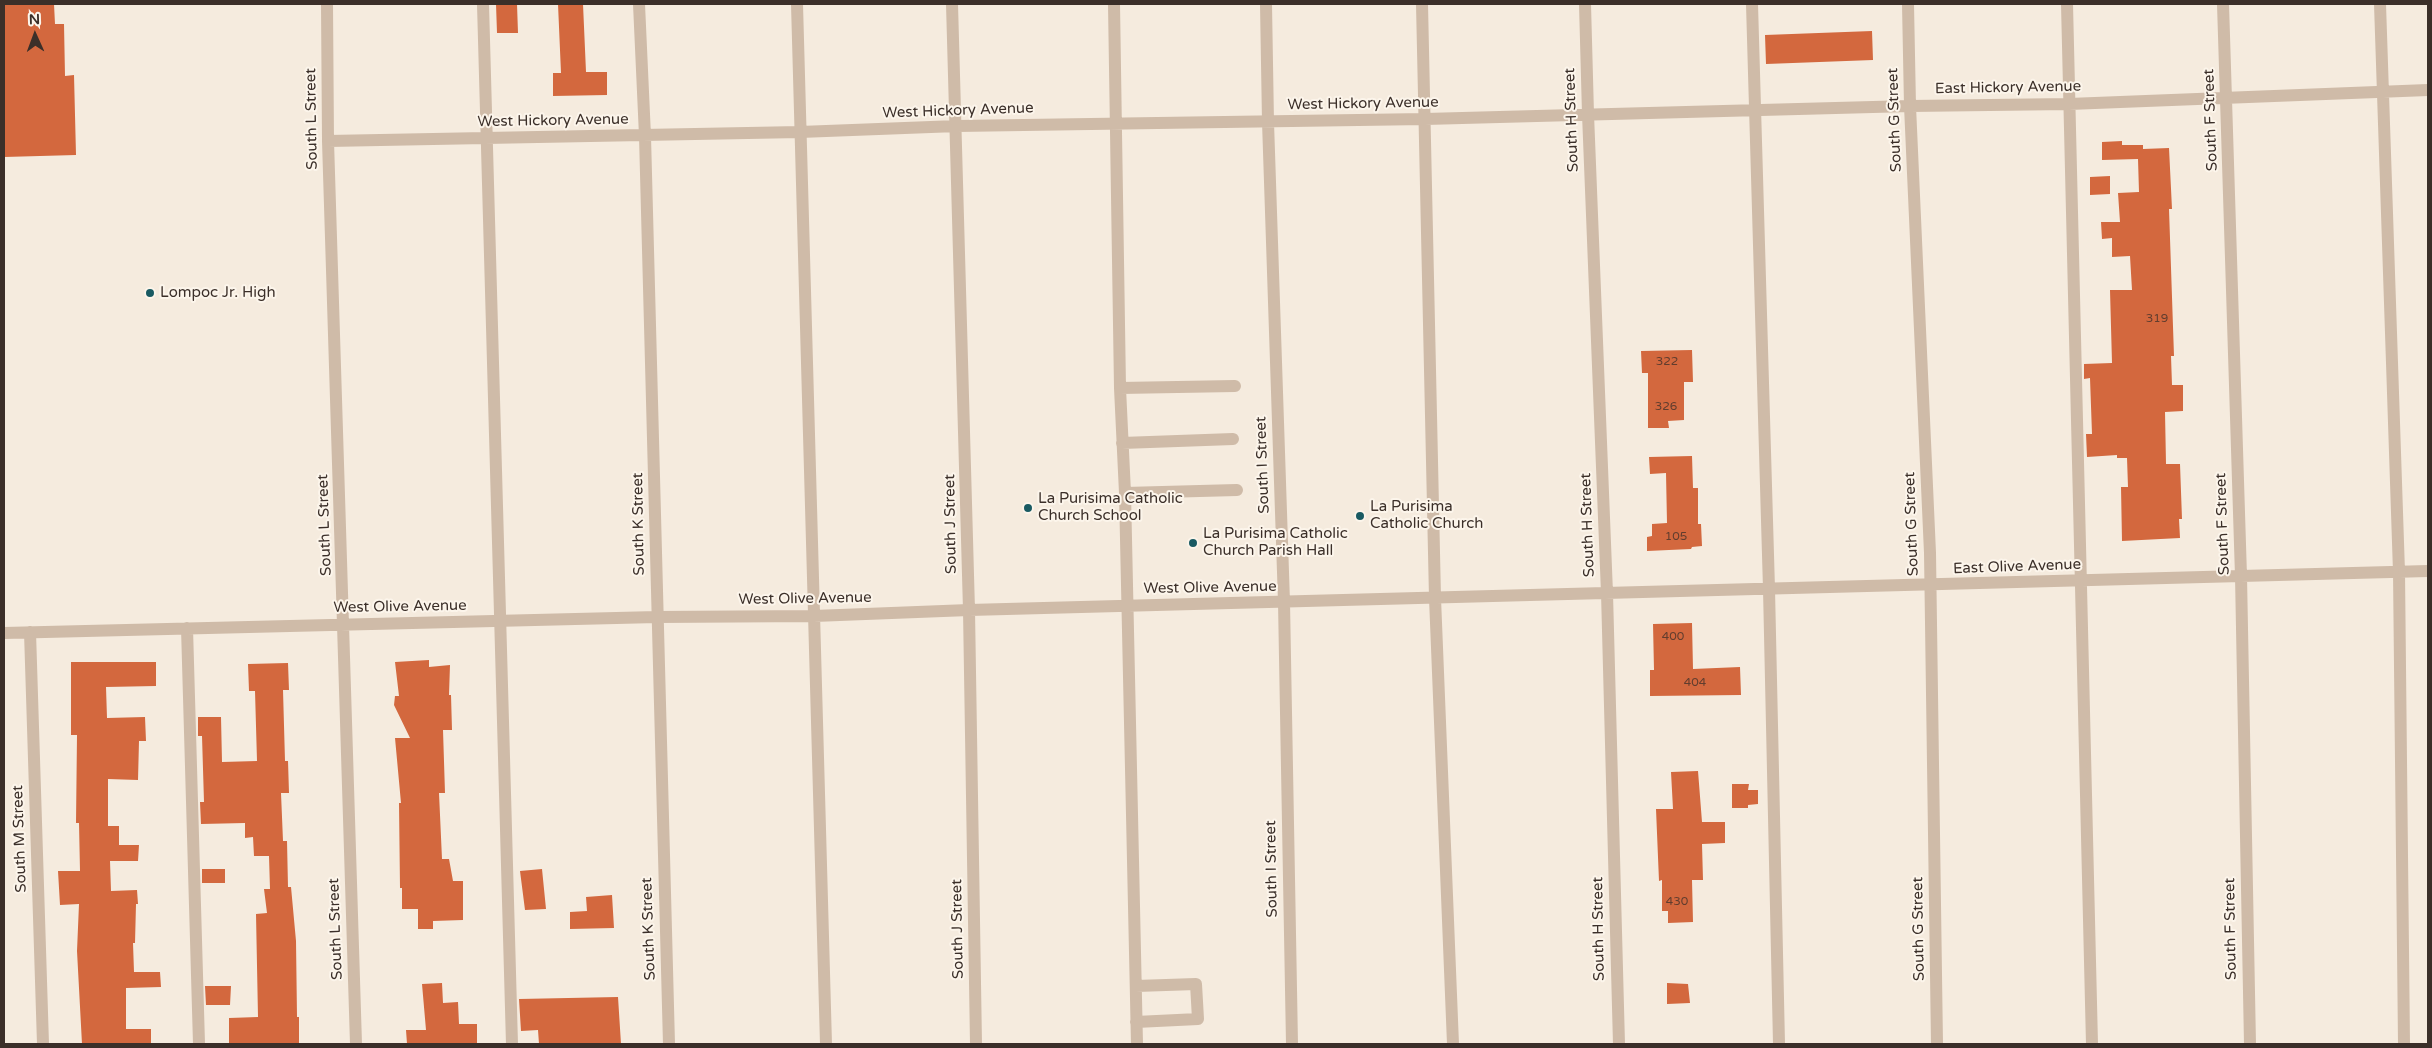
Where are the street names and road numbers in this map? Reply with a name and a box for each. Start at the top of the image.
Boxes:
street label: South L Street [302,68,322,170]
street label: South H Street [1561,68,1583,172]
street label: South G Street [1884,68,1906,172]
street label: South F Street [2200,69,2222,171]
street label: East Hickory Avenue [1935,78,2081,98]
street label: West Hickory Avenue [1287,94,1439,114]
street label: West Hickory Avenue [882,99,1034,123]
street label: West Hickory Avenue [477,111,629,131]
street label: South I Street [1252,416,1274,514]
street label: South K Street [629,472,649,576]
street label: South G Street [1901,472,1923,576]
street label: South H Street [1577,473,1599,577]
street label: South F Street [2212,473,2234,575]
street label: South L Street [314,474,336,576]
street label: South J Street [941,474,961,574]
street label: East Olive Avenue [1953,556,2081,578]
street label: West Olive Avenue [1143,578,1277,598]
street label: West Olive Avenue [738,589,872,609]
street label: West Olive Avenue [333,597,467,617]
street label: South M Street [9,785,31,893]
street label: South I Street [1262,820,1282,918]
street label: South K Street [638,877,660,981]
street label: South H Street [1589,877,1609,981]
street label: South G Street [1909,877,1929,981]
street label: South L Street [325,878,347,980]
street label: South F Street [2221,878,2241,980]
street label: South J Street [948,879,968,979]

